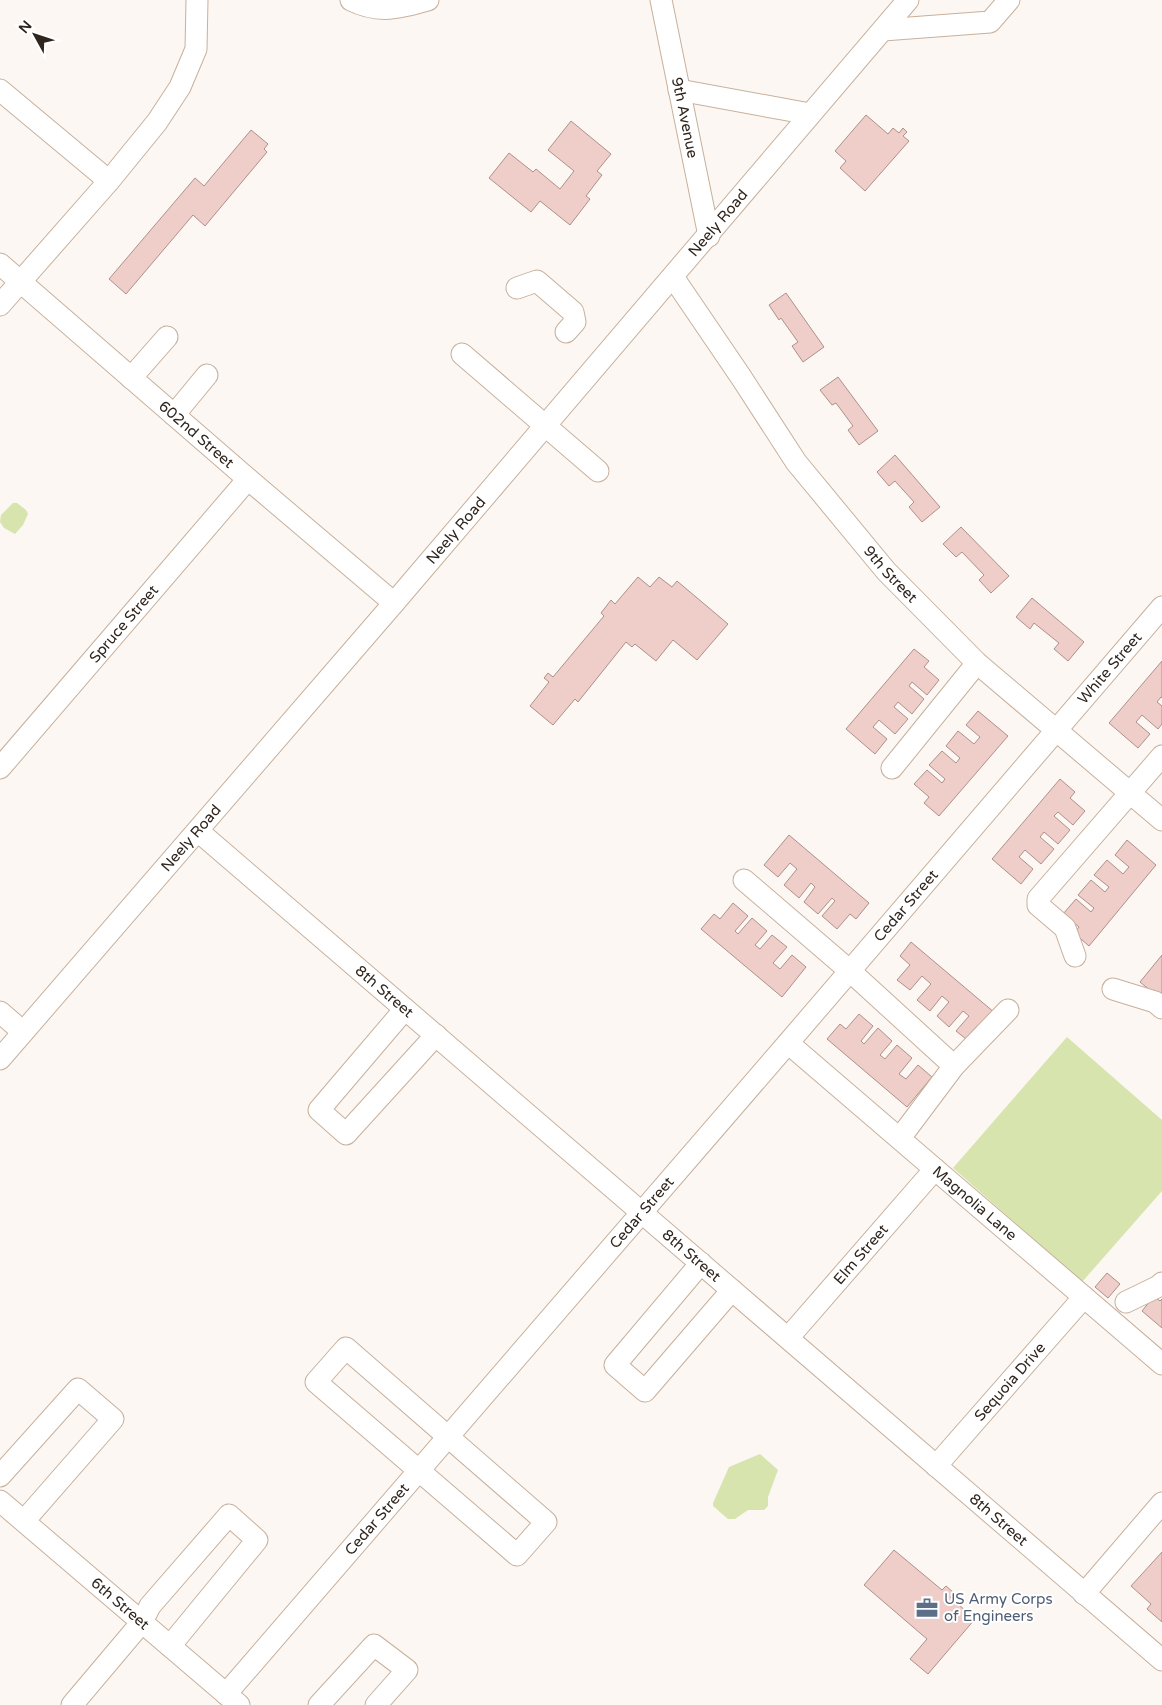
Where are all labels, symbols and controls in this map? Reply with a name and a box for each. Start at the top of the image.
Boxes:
north arrow [10,10,60,60]
text: N [15,17,36,37]
street label: 9th Avenue [668,76,702,160]
street label: Neely Road [684,186,751,260]
street label: 602nd Street [155,397,238,472]
street label: Neely Road [422,493,489,568]
street label: 9th Street [860,542,921,607]
street label: Spruce Street [85,581,162,666]
street label: White Street [1074,628,1146,708]
street label: Neely Road [157,801,225,875]
street label: Cedar Street [870,866,942,945]
street label: 8th Street [352,961,418,1022]
street label: Magnolia Lane [929,1162,1020,1244]
street label: Cedar Street [606,1173,678,1252]
street label: Elm Street [830,1220,892,1288]
street label: 8th Street [659,1225,725,1286]
street label: Sequoia Drive [971,1339,1049,1425]
street label: Cedar Street [341,1479,413,1559]
street label: 8th Street [966,1490,1032,1550]
street label: 6th Street [87,1574,153,1634]
place label: US Army Corps of Engineers [944,1590,1053,1625]
office icon: US Army Corps of Engineers [914,1595,940,1621]

